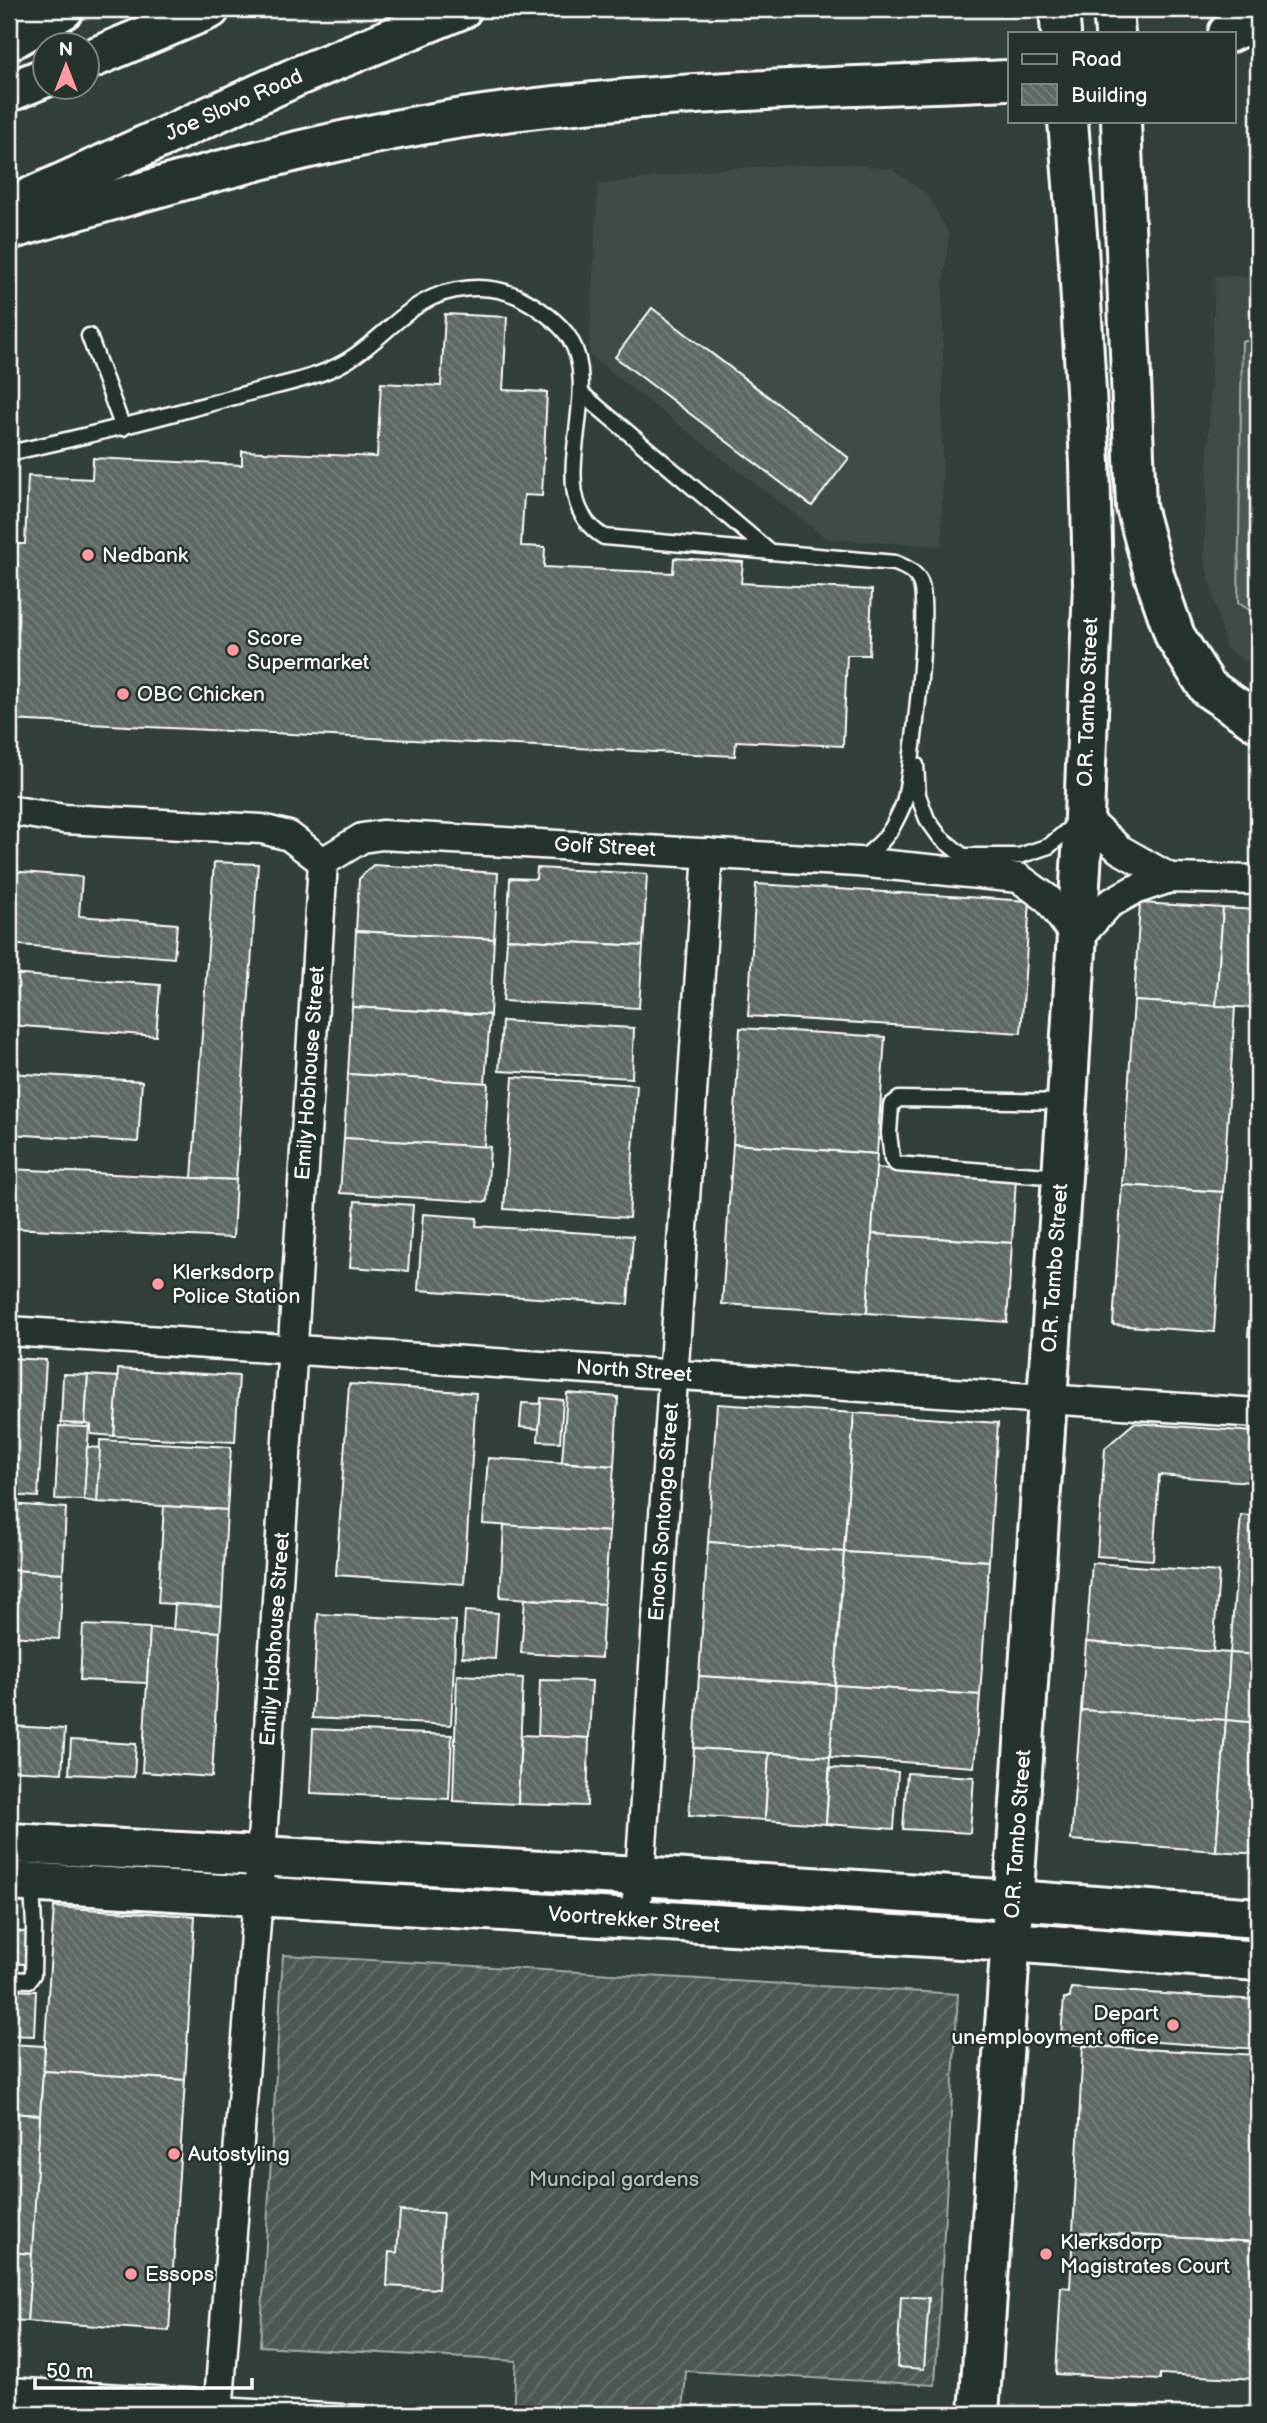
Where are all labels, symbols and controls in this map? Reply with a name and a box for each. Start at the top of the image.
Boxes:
north arrow [32,32,102,102]
legend [1008,32,1236,122]
text: N [59,39,73,62]
text: Road [1071,47,1122,72]
street label: Joe Slovo Road [162,64,306,146]
text: Building [1071,83,1147,108]
place label: Nedbank [102,543,189,568]
marker: Nedbank [80,547,96,563]
street label: O.R. Tambo Street [1073,616,1103,787]
place label: Score Supermarket [247,626,370,675]
marker: Score Supermarket [225,642,241,658]
place label: OBC Chicken [137,682,265,707]
marker: OBC Chicken [115,686,131,702]
street label: Golf Street [554,832,657,862]
street label: Emily Hobhouse Street [290,965,330,1181]
street label: O.R. Tambo Street [1037,1182,1073,1353]
place label: Klerksdorp Police Station [172,1260,300,1309]
marker: Klerksdorp Police Station [150,1276,166,1292]
street label: North Street [575,1354,694,1388]
street label: Enoch Sontonga Street [644,1402,684,1622]
street label: Emily Hobhouse Street [255,1531,295,1747]
street label: O.R. Tambo Street [1000,1748,1036,1919]
street label: Voortrekker Street [547,1902,721,1939]
place label: Depart unemplooyment office [952,2001,1160,2050]
marker: Depart unemplooyment office [1165,2017,1181,2033]
place label: Autostyling [188,2142,290,2167]
marker: Autostyling [166,2146,182,2162]
park label: Muncipal gardens [529,2167,699,2192]
place label: Klerksdorp Magistrates Court [1060,2230,1230,2279]
marker: Klerksdorp Magistrates Court [1038,2246,1054,2262]
place label: Essops [145,2262,214,2287]
marker: Essops [123,2266,139,2282]
scale bar [35,2346,252,2390]
text: 50 m [46,2359,93,2384]

